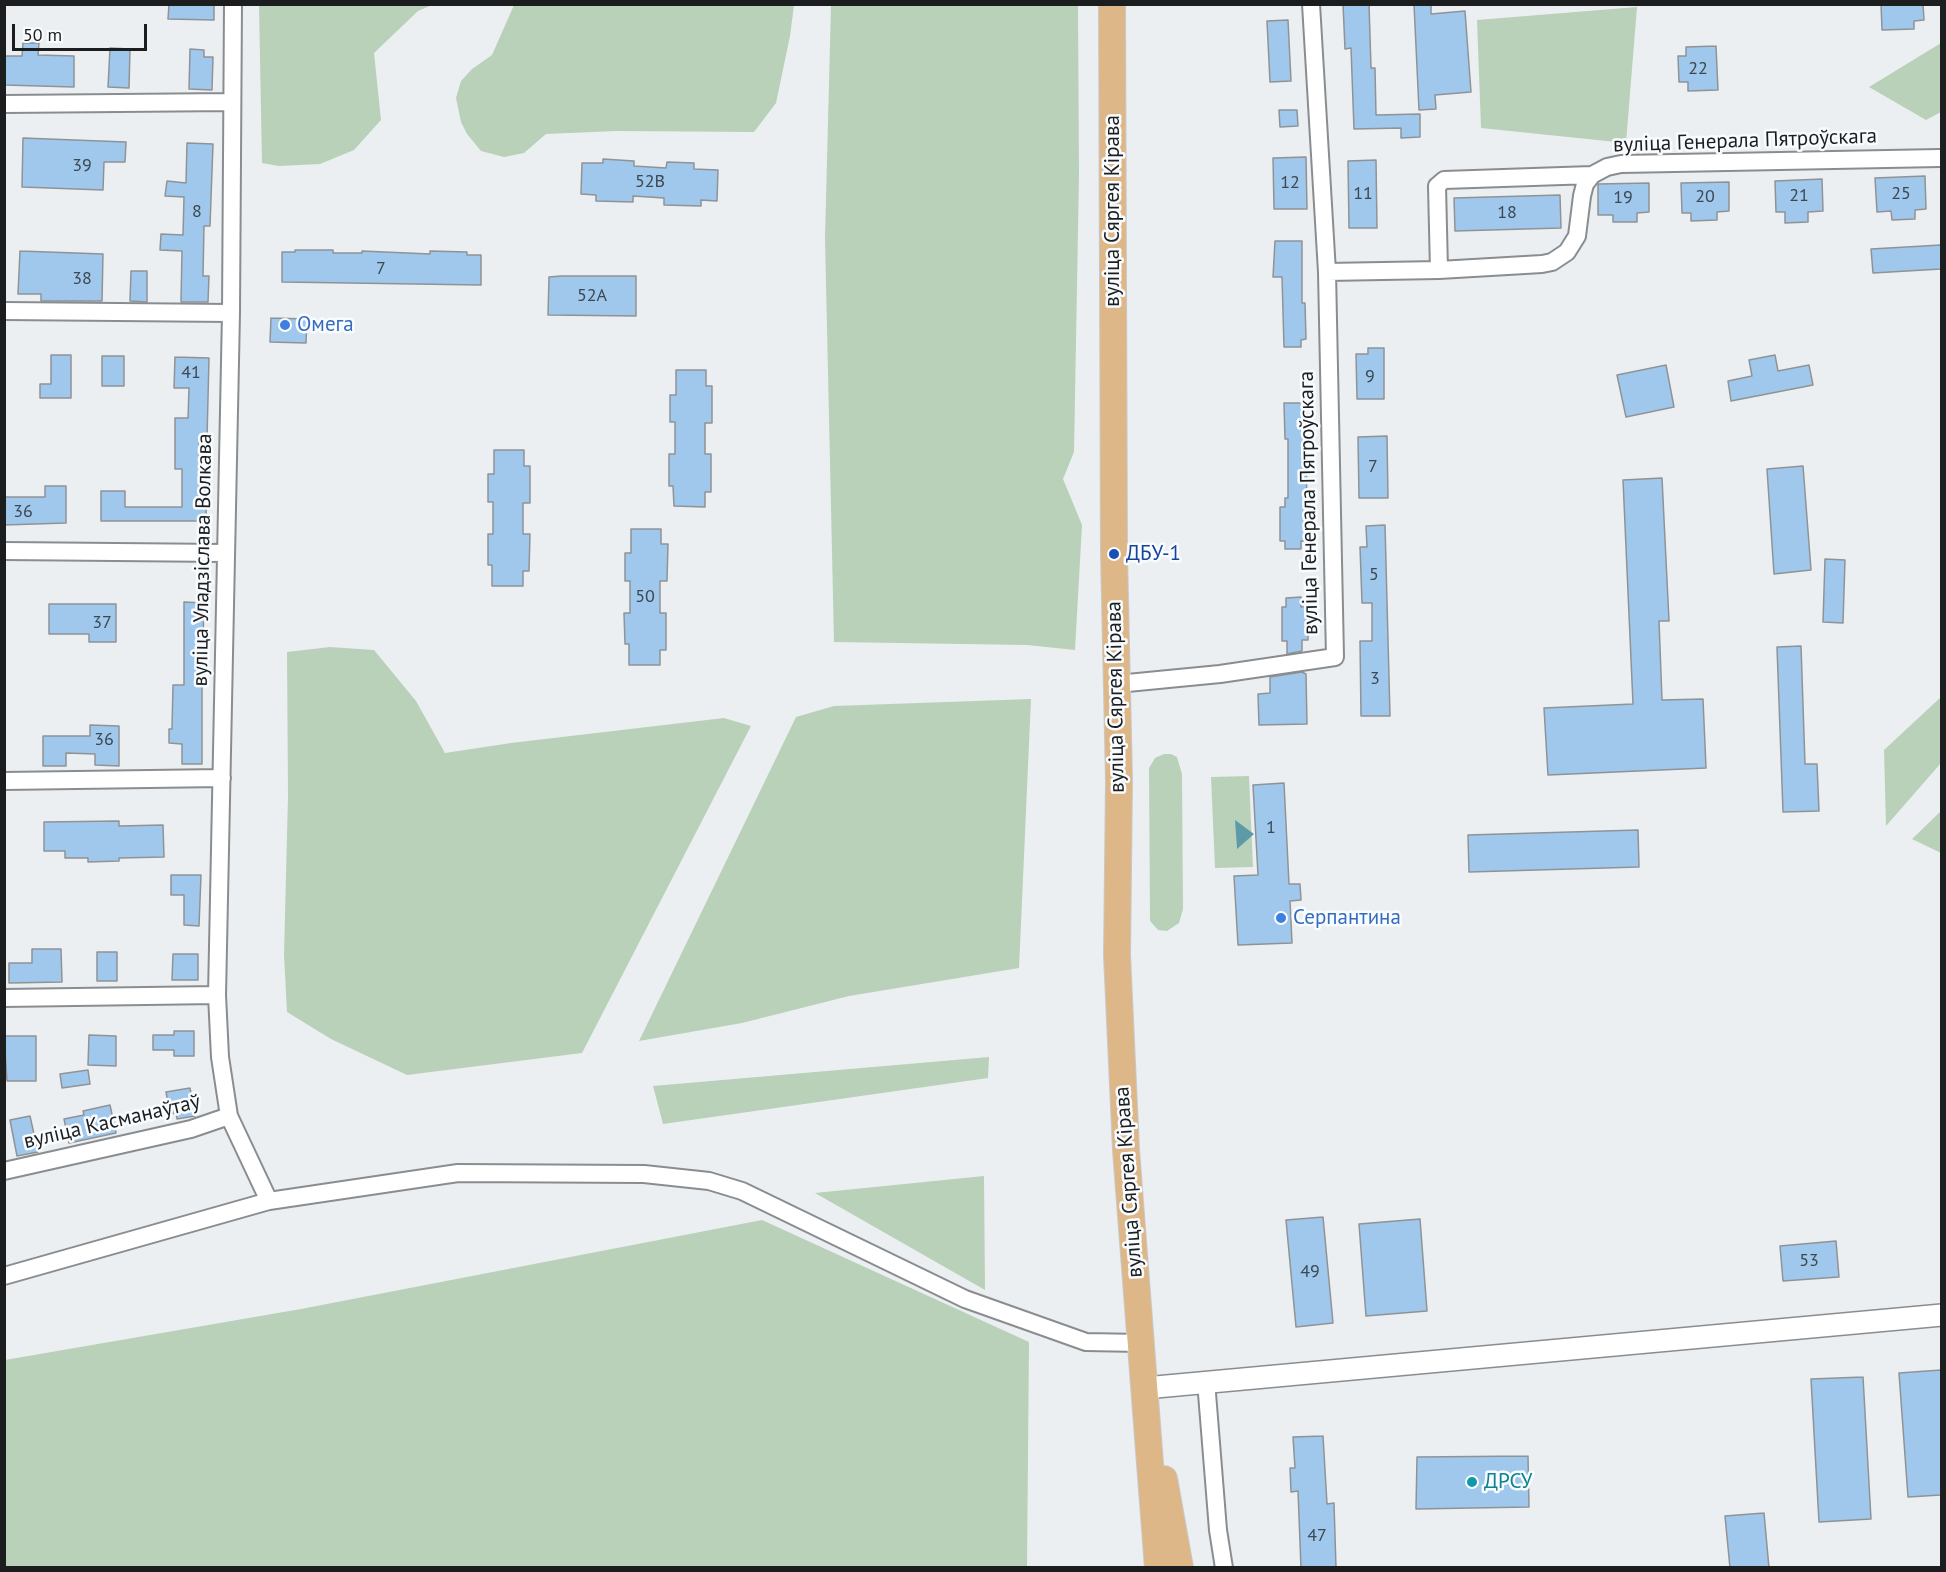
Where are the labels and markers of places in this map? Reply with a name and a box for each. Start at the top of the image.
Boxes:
place label: Омега [297,312,354,338]
marker: Омега [278,318,292,332]
place label: ДБУ-1 [1126,541,1181,567]
marker: ДБУ-1 [1107,547,1121,561]
place label: Серпантина [1293,905,1401,931]
marker: Серпантина [1274,911,1288,925]
place label: ДРСУ [1484,1469,1532,1495]
marker: ДРСУ [1465,1475,1479,1489]

